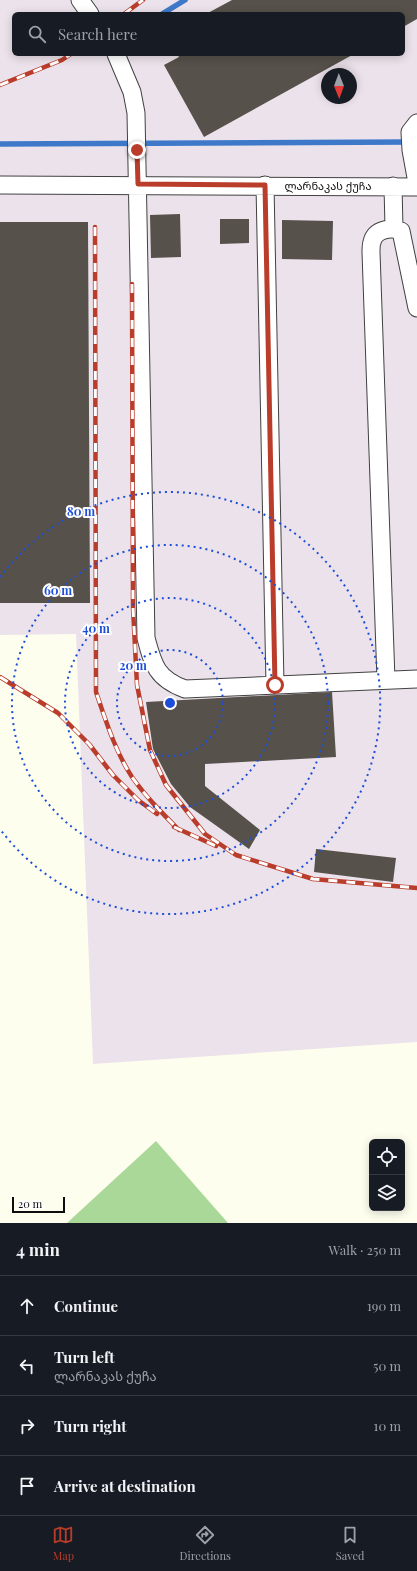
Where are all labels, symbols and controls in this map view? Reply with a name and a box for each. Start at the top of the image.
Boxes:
search box [12,12,405,56]
icon: search [26,23,48,45]
text: Search here [58,24,137,44]
north arrow [321,68,357,104]
route end [128,141,146,159]
street label: ლარნაკას ქუჩა [285,178,371,193]
text: 80 m [67,503,95,519]
text: 60 m [44,582,72,598]
text: 40 m [82,620,110,636]
text: 20 m [119,657,147,673]
route start [266,676,284,694]
centre of rings [163,696,177,710]
map controls [369,1139,405,1211]
button: locate [369,1139,405,1175]
button: layers [369,1175,405,1211]
scale bar [12,1195,65,1214]
text: 20 m [18,1196,42,1211]
text: 4 min [16,1238,60,1260]
text: Walk · 250 m [329,1241,401,1258]
icon: ahead [16,1295,38,1317]
text: Continue [54,1296,118,1316]
text: 190 m [367,1297,401,1314]
text: Turn left [54,1347,115,1367]
icon: left [16,1355,38,1377]
text: 50 m [373,1357,401,1374]
text: ლარნაკას ქუჩა [54,1367,157,1384]
icon: right [16,1415,38,1437]
text: Turn right [54,1416,127,1436]
text: 10 m [374,1417,401,1434]
icon: arrive [16,1475,38,1497]
text: Arrive at destination [54,1476,196,1496]
tab: Map [52,1524,74,1563]
tab: Directions [179,1524,231,1563]
tab: Saved [336,1524,364,1563]

